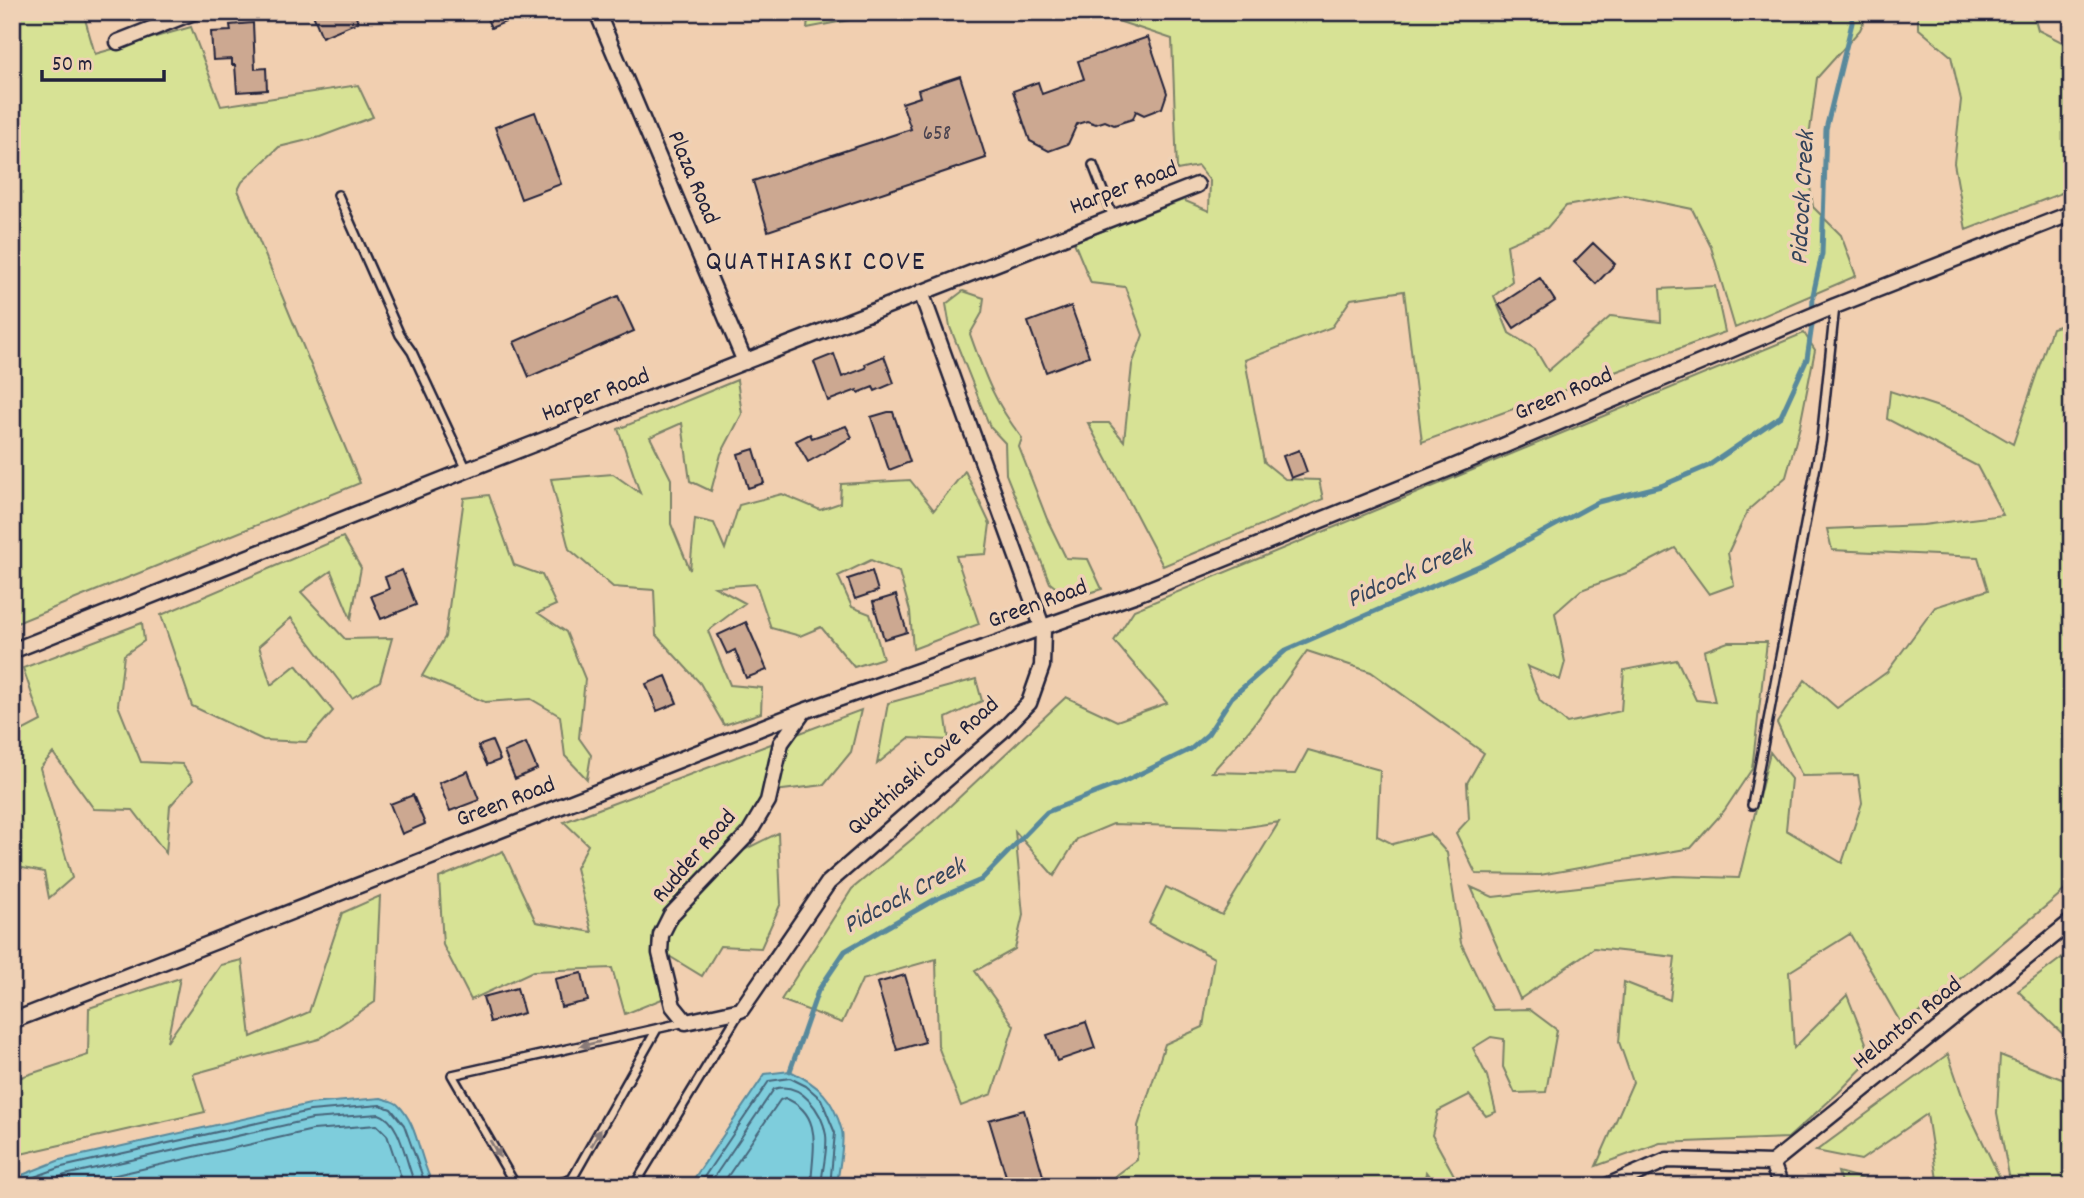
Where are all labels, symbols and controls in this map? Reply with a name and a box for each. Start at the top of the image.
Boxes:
scale bar [42,38,164,82]
text: 50 m [52,51,92,81]
house number: 658 [923,120,951,150]
street label: Plaza Road [657,126,727,230]
water label: Pidcock Creek [1782,128,1826,266]
street label: Harper Road [1065,153,1183,225]
district label: QUATHIASKI COVE [705,244,927,284]
street label: Green Road [1510,359,1618,431]
street label: Harper Road [537,360,655,432]
water label: Pidcock Creek [1341,530,1481,619]
street label: Green Road [984,571,1092,639]
street label: Quathiaski Cove Road [840,689,1008,845]
street label: Green Road [452,769,560,837]
street label: Rudder Road [645,803,745,911]
water label: Pidcock Creek [837,848,975,945]
street label: Helanton Road [1846,969,1970,1079]
one-way arrow [579,1039,601,1050]
one-way arrow [590,1128,602,1148]
one-way arrow [489,1140,501,1159]

